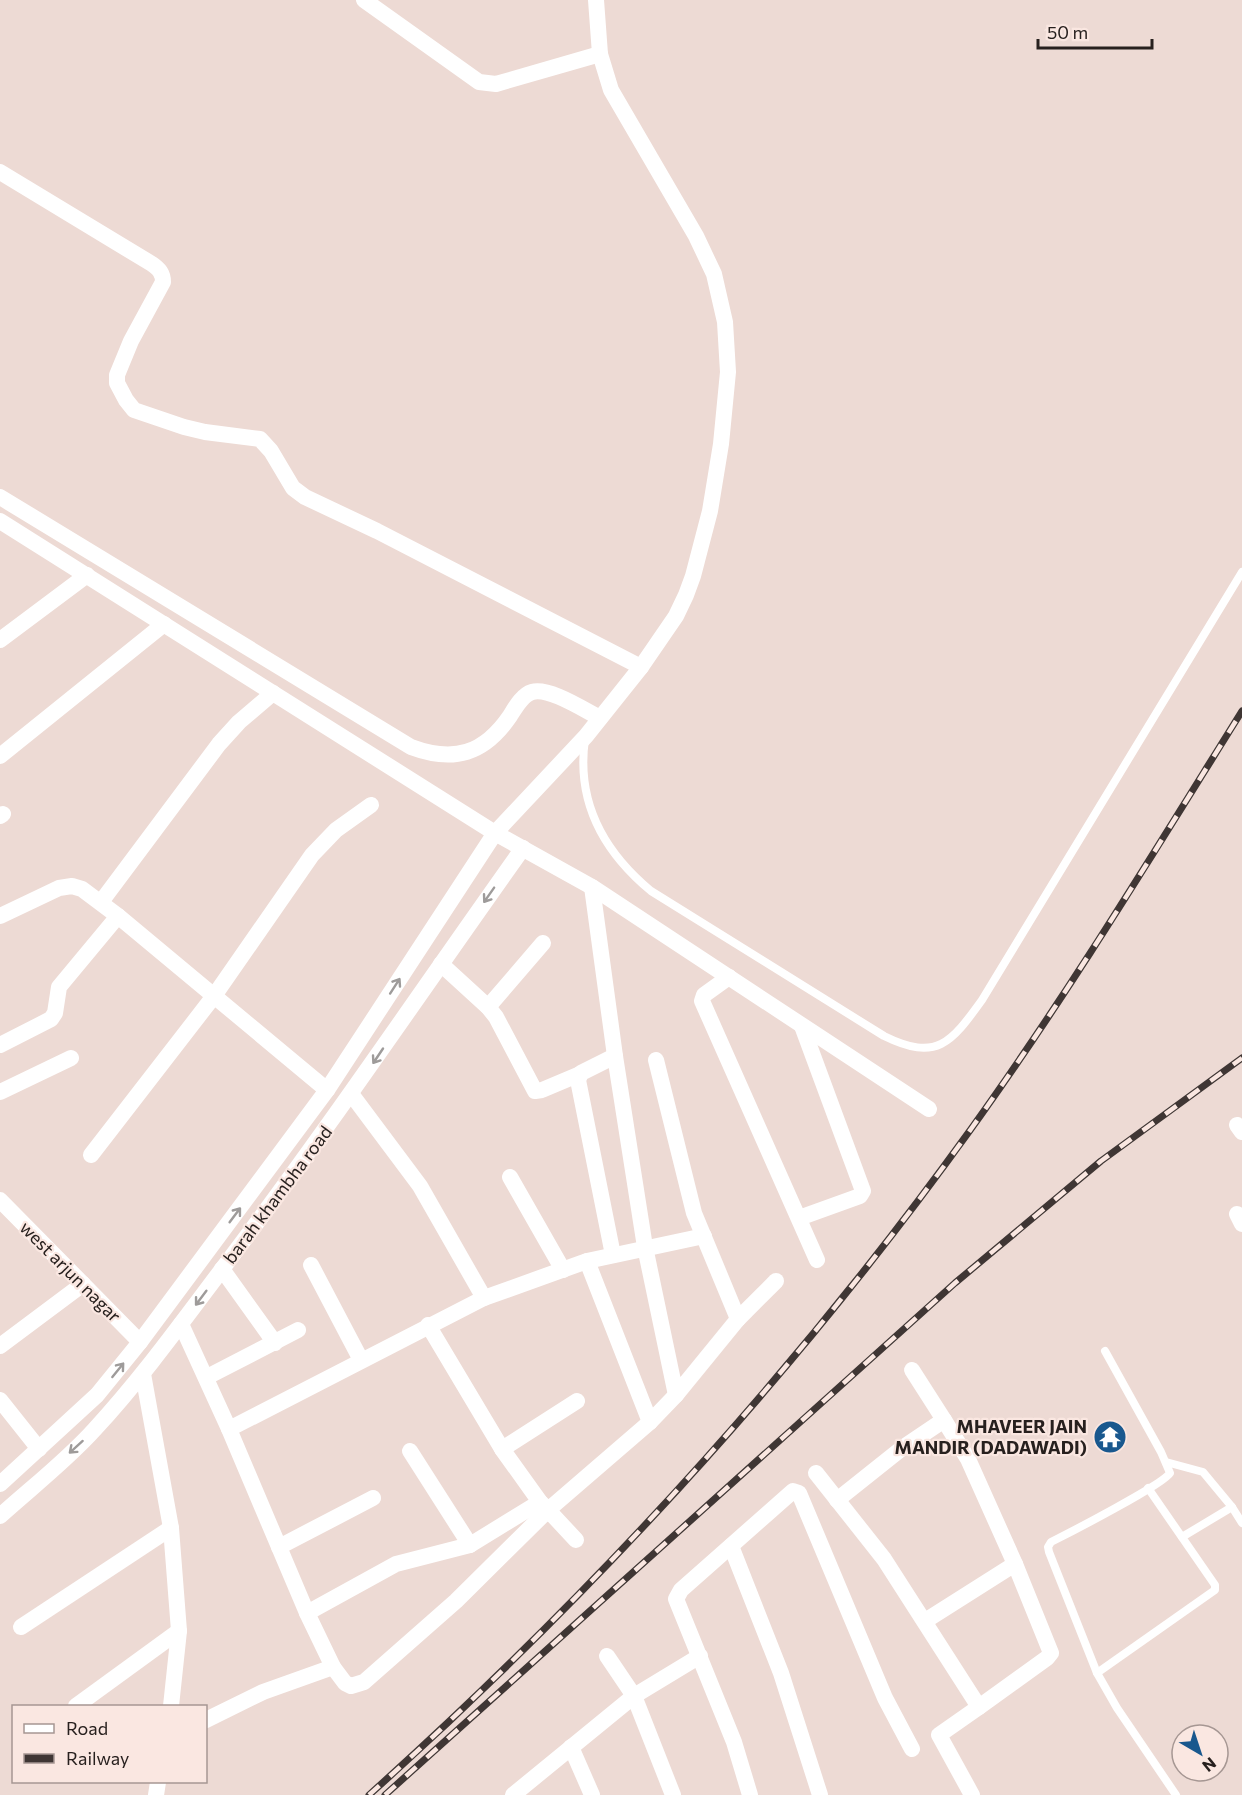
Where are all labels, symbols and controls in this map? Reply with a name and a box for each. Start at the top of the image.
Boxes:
scale bar [1038,12,1152,50]
text: 50 m [1047,21,1088,43]
one-way arrow [483,887,495,903]
one-way arrow [389,978,401,995]
one-way arrow [372,1047,384,1063]
street label: barah khambha road [218,1121,336,1268]
one-way arrow [229,1207,242,1223]
street label: west arjun nagar [16,1216,126,1326]
one-way arrow [195,1289,207,1305]
one-way arrow [111,1362,124,1378]
place label: MHAVEER JAIN MANDIR (DADAWADI) [895,1415,1087,1458]
temple icon: MHAVEER JAIN MANDIR (DADAWADI) [1092,1419,1128,1455]
one-way arrow [69,1440,84,1454]
legend [12,1705,207,1783]
text: Road [66,1717,108,1739]
north arrow [1170,1723,1230,1783]
text: Railway [66,1747,129,1769]
text: N [1199,1754,1220,1776]

